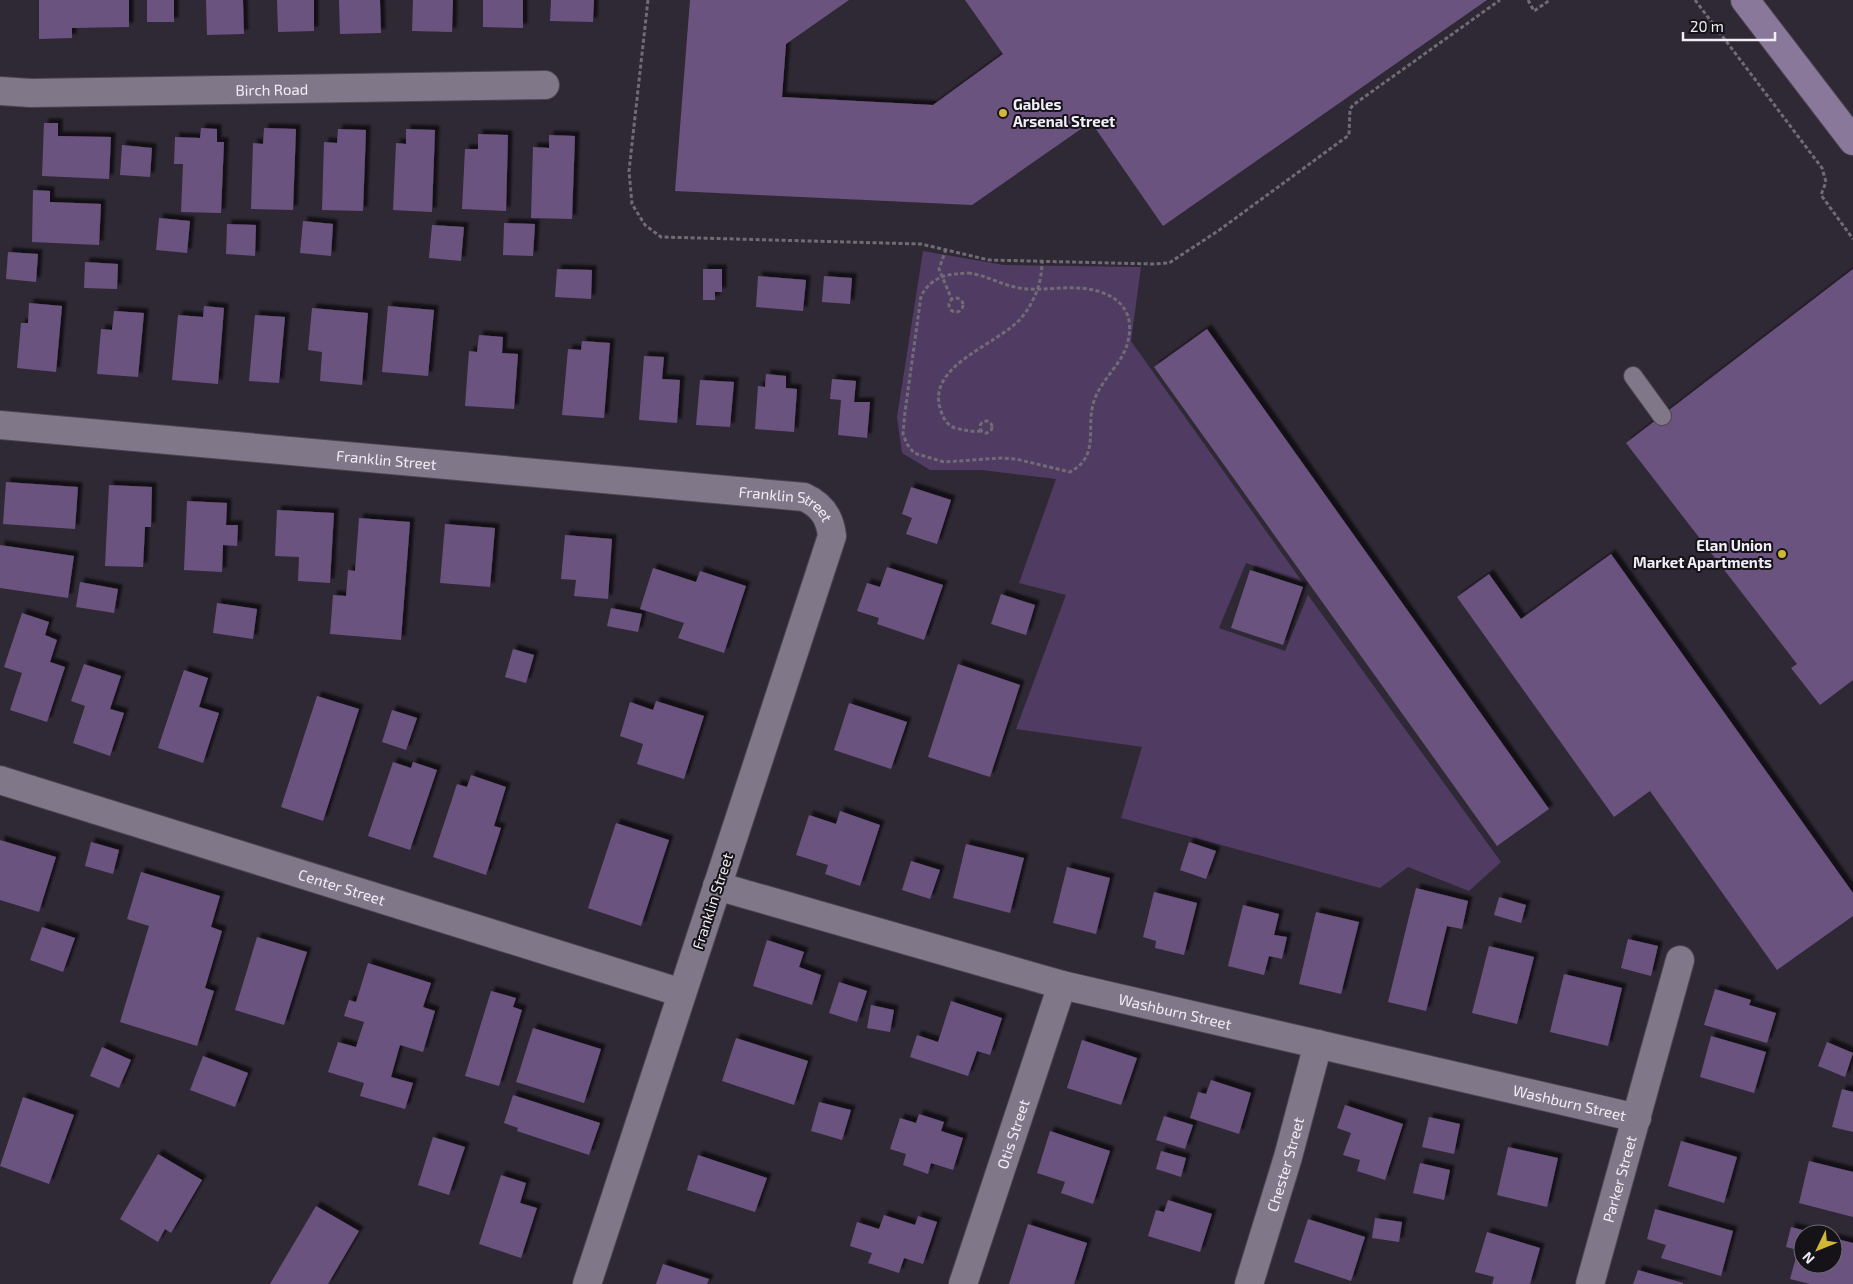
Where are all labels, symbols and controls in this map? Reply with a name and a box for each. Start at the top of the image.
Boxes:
scale bar [1683,10,1776,42]
text: 20 m [1690,17,1724,35]
street label: Birch Road [235,80,308,99]
place label: Gables Arsenal Street [1013,95,1115,130]
marker: Gables Arsenal Street [997,107,1009,119]
street label: Franklin Street [336,446,438,473]
street label: Franklin Street [738,482,837,525]
place label: Elan Union Market Apartments [1633,536,1772,571]
marker: Elan Union Market Apartments [1776,548,1788,560]
street label: Franklin Street [688,850,736,952]
street label: Center Street [296,865,388,909]
street label: Washburn Street [1117,989,1234,1033]
street label: Washburn Street [1511,1081,1628,1124]
street label: Otis Street [993,1097,1033,1171]
street label: Chester Street [1263,1115,1307,1214]
street label: Parker Street [1599,1133,1640,1224]
north arrow [1793,1224,1843,1274]
text: N [1798,1249,1818,1268]

